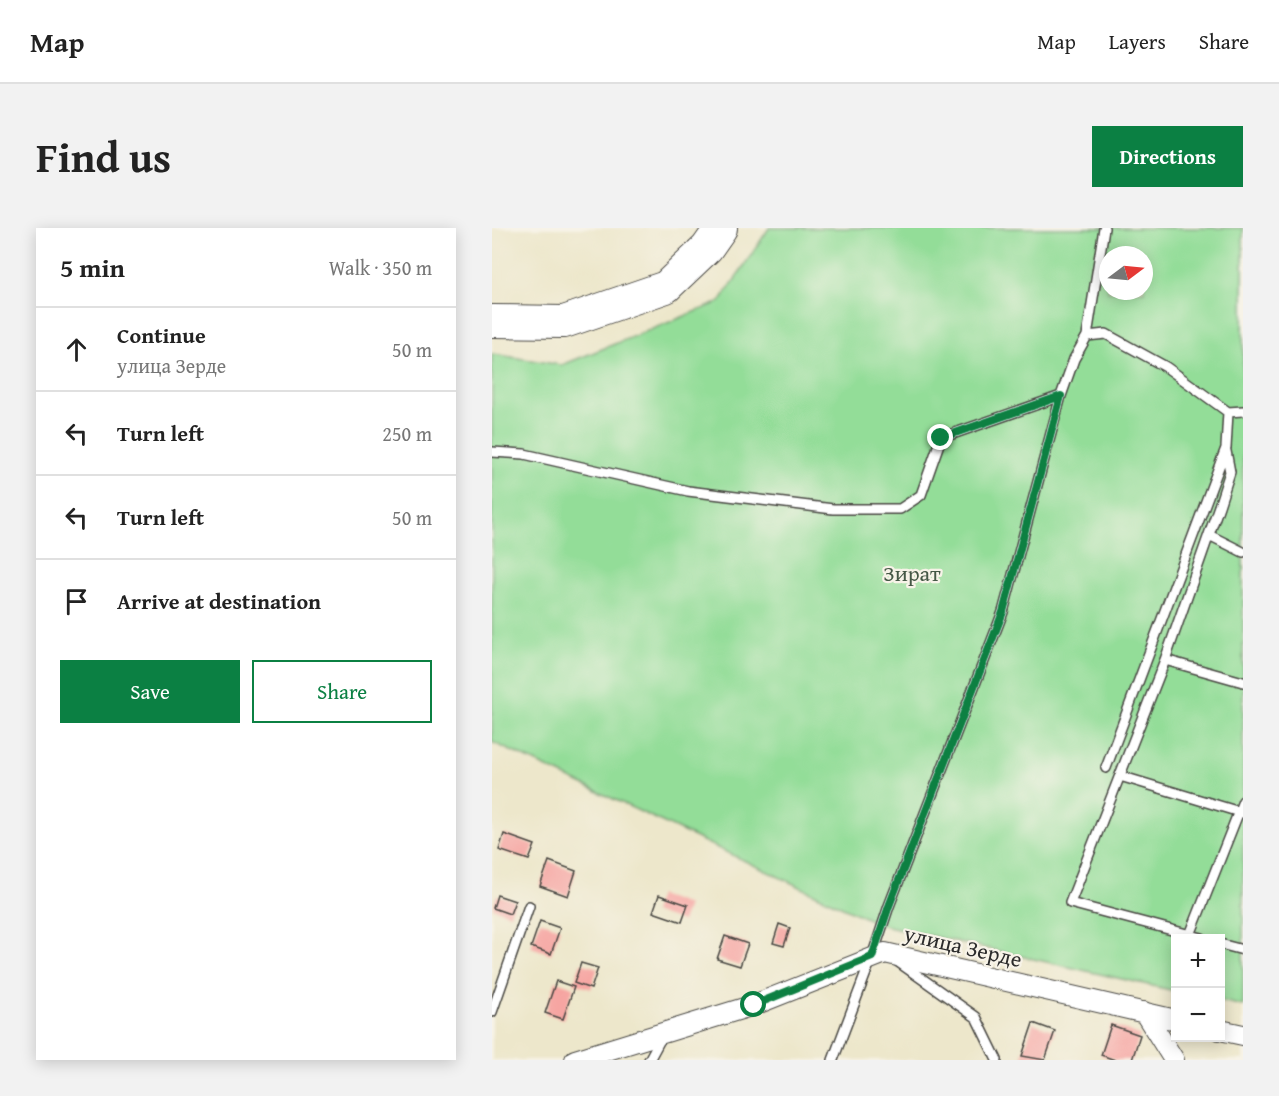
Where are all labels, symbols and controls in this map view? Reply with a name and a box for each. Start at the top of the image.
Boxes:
text: Map [30,21,84,62]
text: Map [1037,26,1076,57]
text: Layers [1109,26,1166,57]
text: Share [1199,26,1249,57]
text: Find us [36,126,171,187]
button: Directions [1092,126,1243,187]
north arrow [1099,246,1153,300]
text: 5 min [60,248,125,287]
text: Walk · 350 m [329,253,432,282]
text: Continue [117,319,206,351]
icon: ahead [60,333,93,366]
text: 50 m [392,335,432,364]
text: улица Зерде [117,351,226,380]
icon: left [60,417,93,450]
text: Turn left [117,417,204,449]
text: 250 m [382,419,432,448]
route end [927,424,953,450]
icon: left [60,501,93,534]
text: Turn left [117,501,204,533]
text: 50 m [392,503,432,532]
park label: Зират [883,557,941,589]
icon: arrive [60,585,93,618]
text: Arrive at destination [117,585,321,617]
button: Save [60,660,240,723]
button: Share [252,660,432,723]
street label: улица Зерде [900,917,1025,975]
map controls [1171,934,1225,1042]
button: + [1171,934,1225,988]
button: − [1171,988,1225,1042]
route start [740,991,766,1017]

